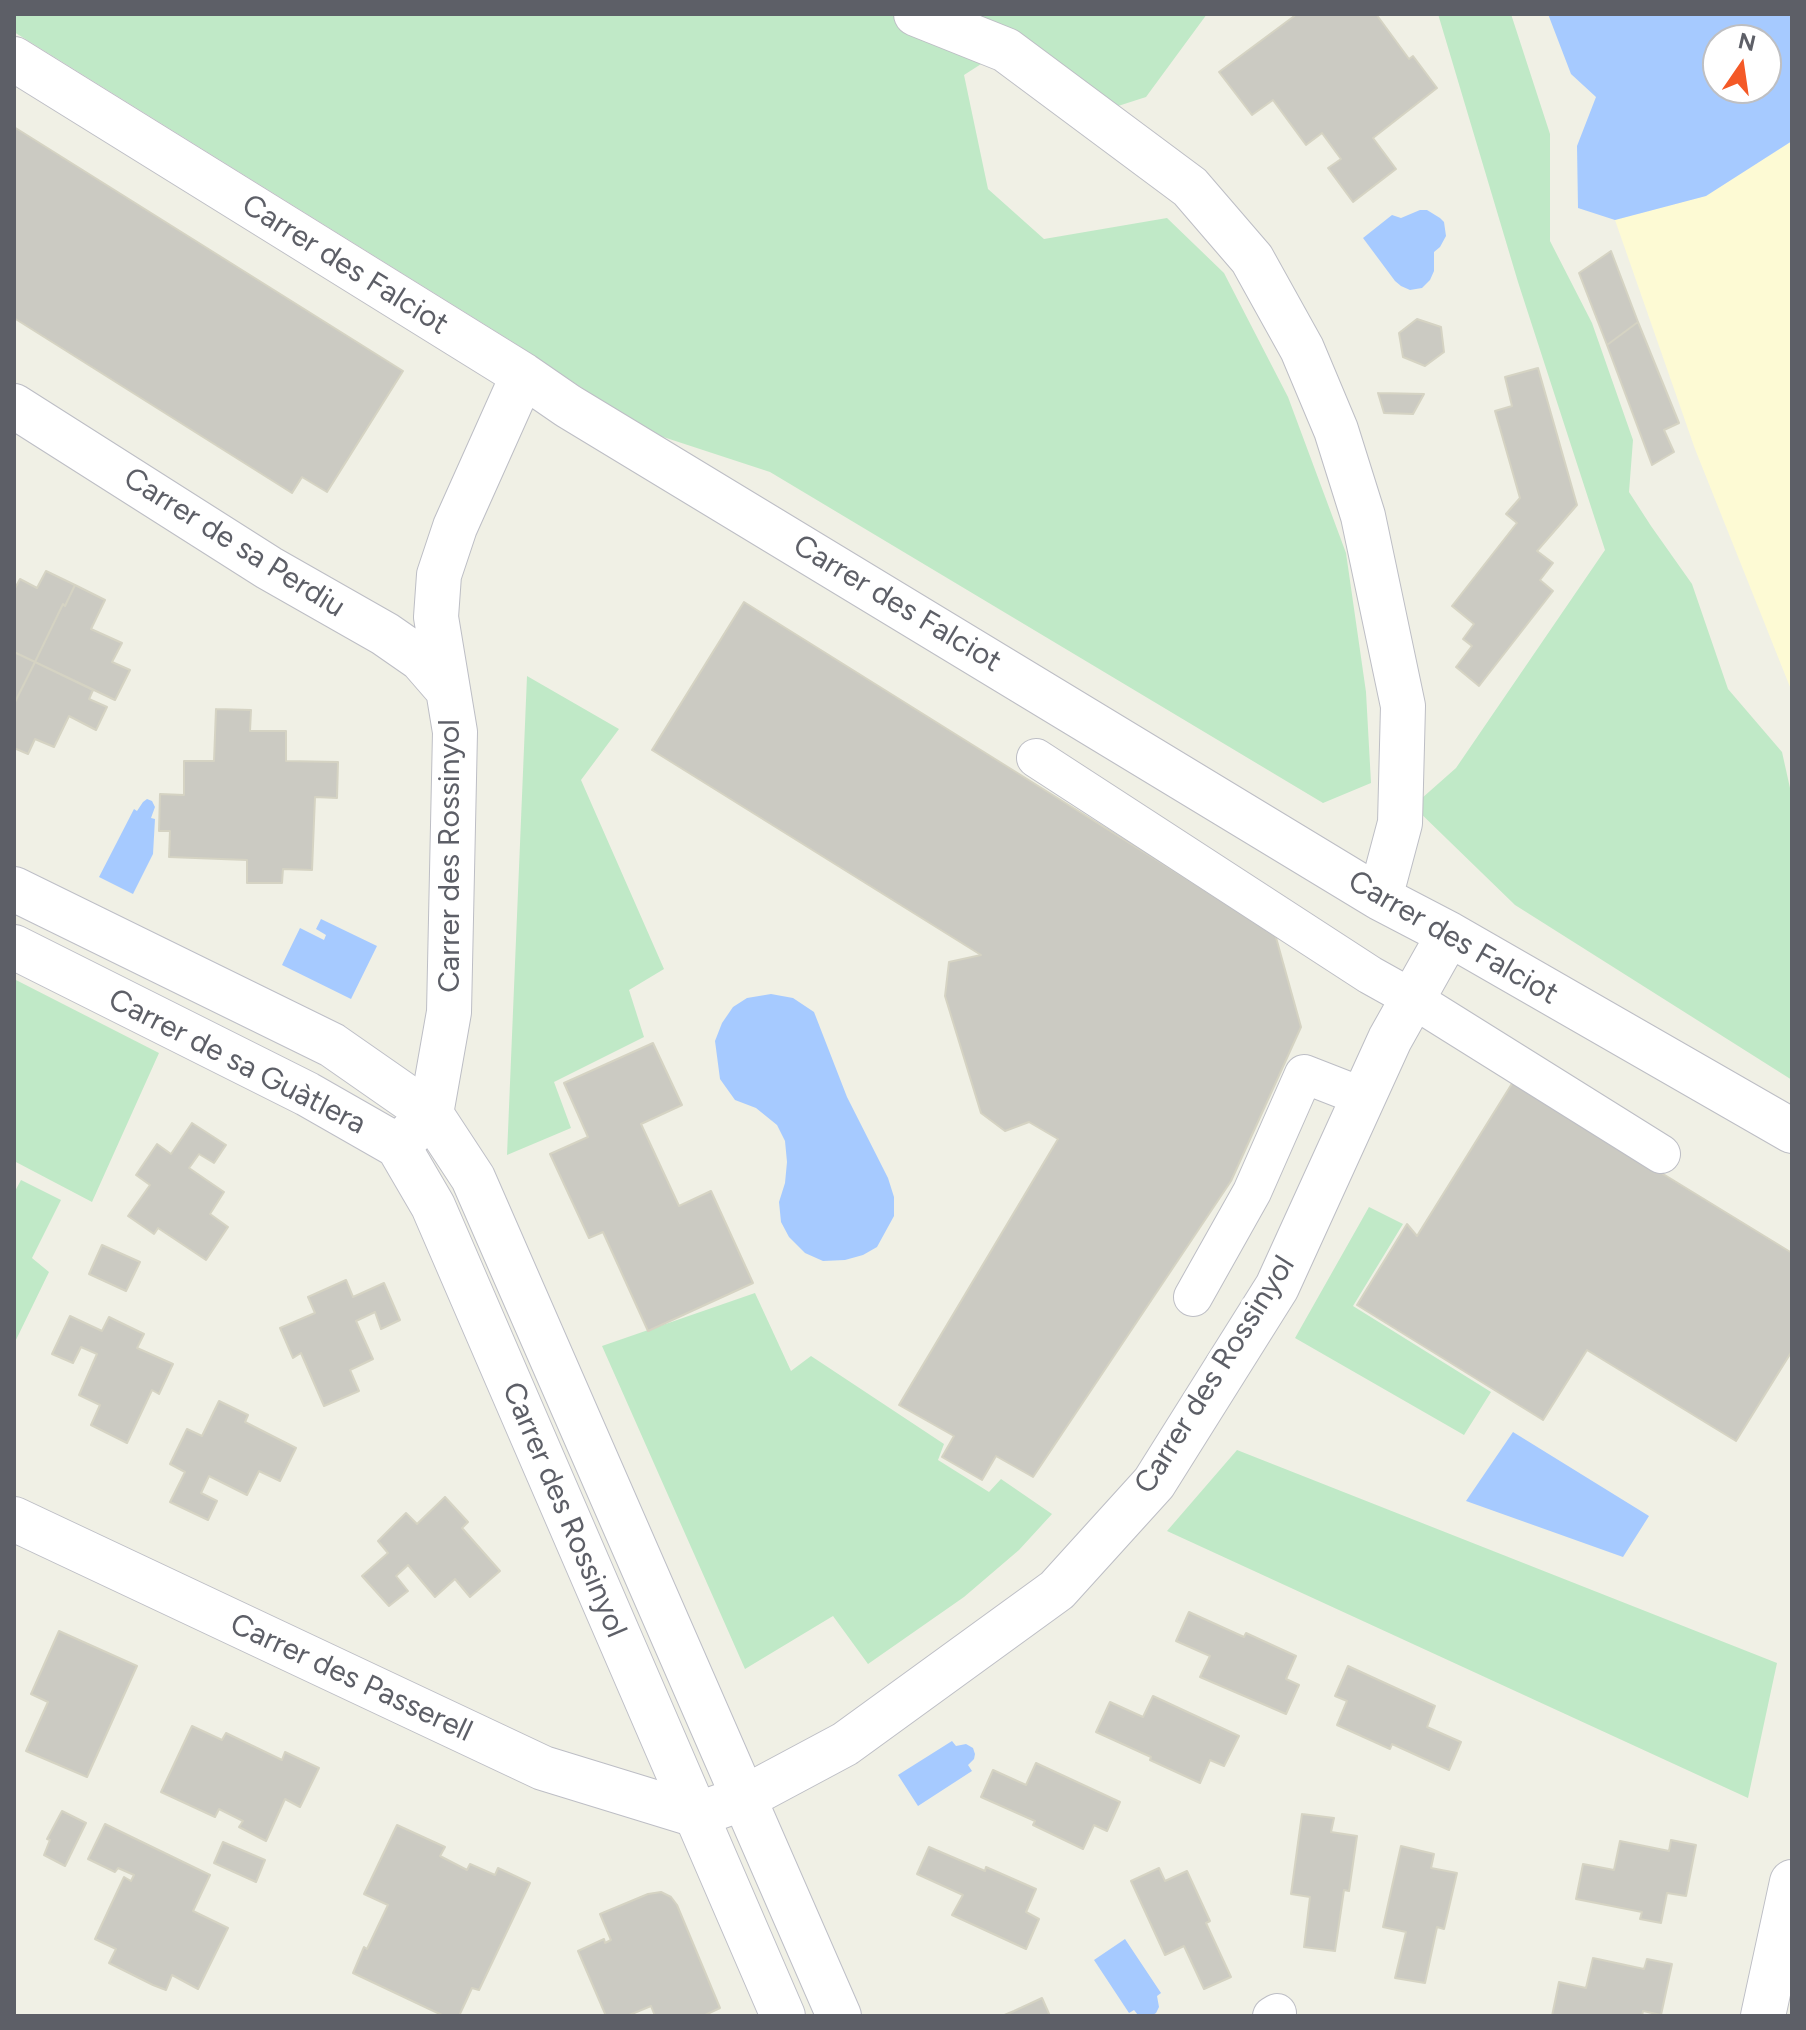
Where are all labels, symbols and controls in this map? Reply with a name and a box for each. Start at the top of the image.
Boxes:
north arrow [1702,24,1782,104]
text: N [1736,27,1758,57]
street label: Carrer des Falciot [235,187,455,343]
street label: Carrer de sa Perdiu [117,460,351,626]
street label: Carrer des Falciot [786,528,1008,680]
street label: Carrer des Rossinyol [432,719,468,993]
street label: Carrer des Falciot [1342,863,1564,1013]
street label: Carrer de sa Guàtlera [102,982,372,1142]
street label: Carrer des Rossinyol [1127,1249,1303,1501]
street label: Carrer des Rossinyol [494,1377,634,1643]
street label: Carrer des Passerell [224,1606,478,1750]

